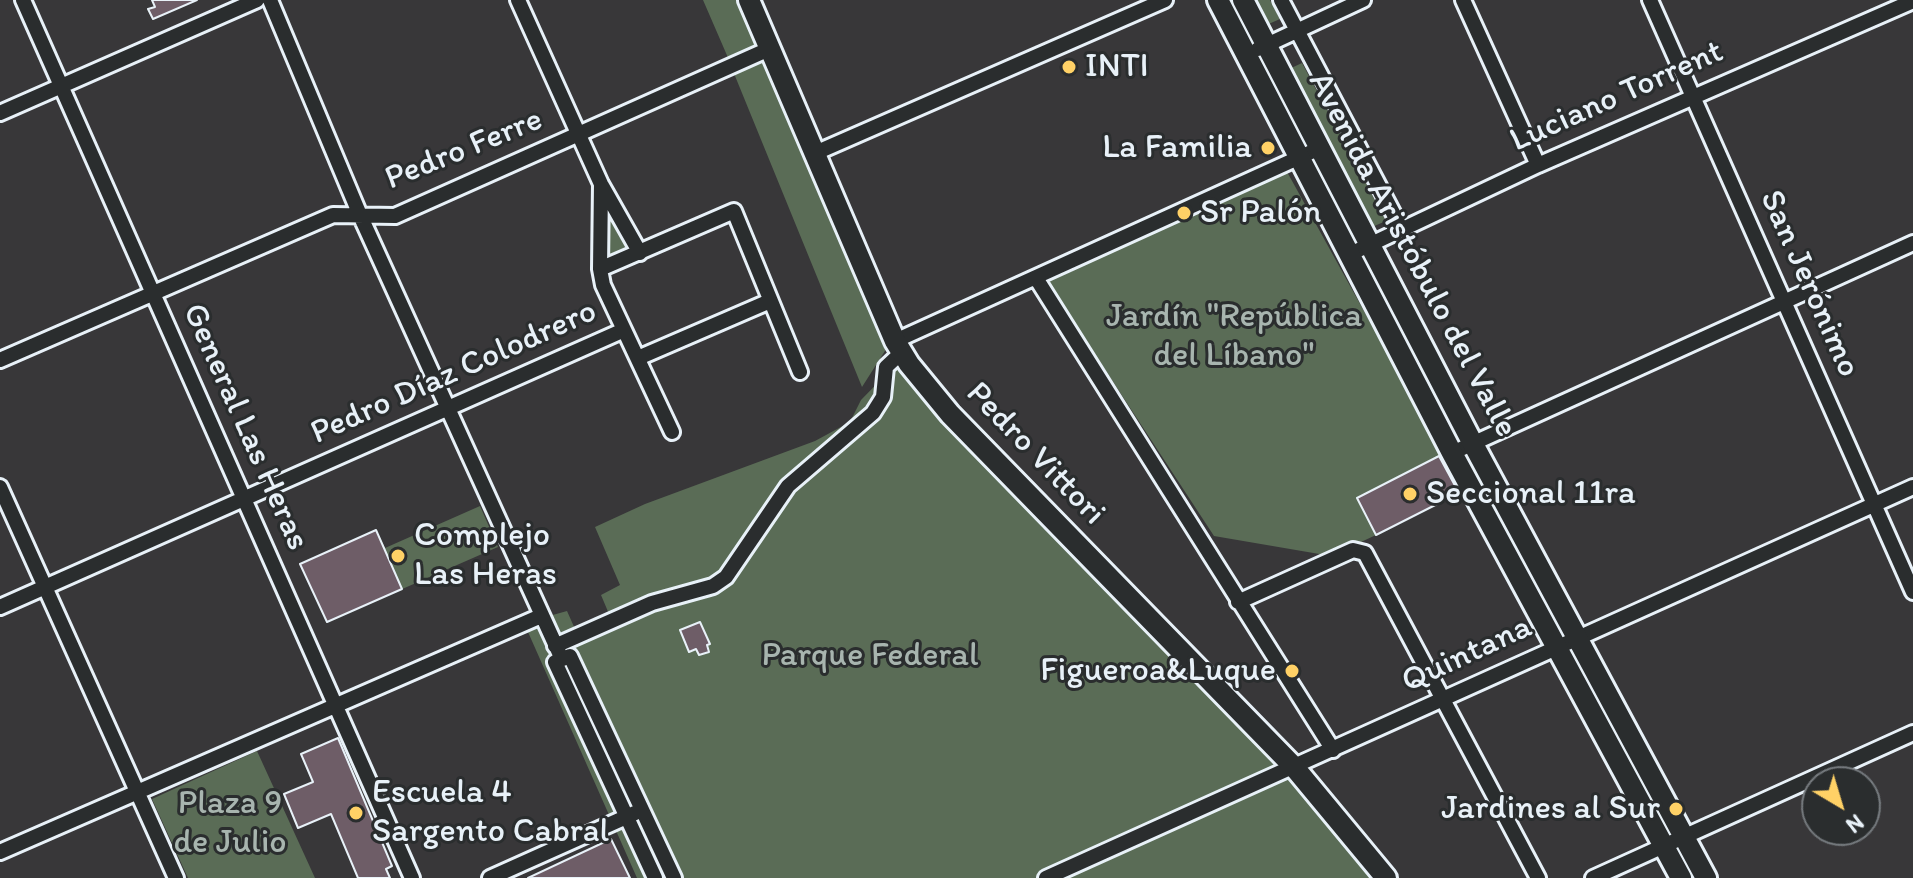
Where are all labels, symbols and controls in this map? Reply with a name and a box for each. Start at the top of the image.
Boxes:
street label: Luciano Torrent [1504,32,1730,162]
place label: INTI [1085,47,1149,87]
marker: INTI [1060,58,1078,76]
street label: Avenida Aristóbulo del Valle [1298,65,1526,445]
street label: Pedro Ferre [379,100,549,200]
place label: La Familia [1102,128,1252,168]
marker: La Familia [1259,139,1277,157]
street label: San Jerónimo [1750,184,1868,384]
place label: Sr Palón [1200,193,1321,233]
marker: Sr Palón [1175,204,1193,222]
street label: Pedro Díaz Colodrero [305,292,603,454]
street label: General Las Heras [172,297,318,557]
park label: Jardín "República del Líbano" [1106,297,1362,376]
street label: Pedro Vittori [957,374,1113,534]
place label: Seccional 11ra [1426,474,1636,514]
marker: Seccional 11ra [1401,485,1419,503]
place label: Complejo Las Heras [414,516,557,596]
marker: Complejo Las Heras [389,547,407,565]
street label: Quintana [1396,607,1538,703]
park label: Parque Federal [761,636,979,676]
place label: Figueroa&Luque [1040,651,1276,691]
marker: Figueroa&Luque [1283,662,1301,680]
north arrow [1801,766,1881,846]
place label: Escuela 4 Sargento Cabral [372,773,609,852]
park label: Plaza 9 de Julio [173,784,287,864]
place label: Jardines al Sur [1441,789,1660,829]
marker: Jardines al Sur [1667,800,1685,818]
marker: Escuela 4 Sargento Cabral [347,804,365,822]
text: N [1841,809,1869,839]

